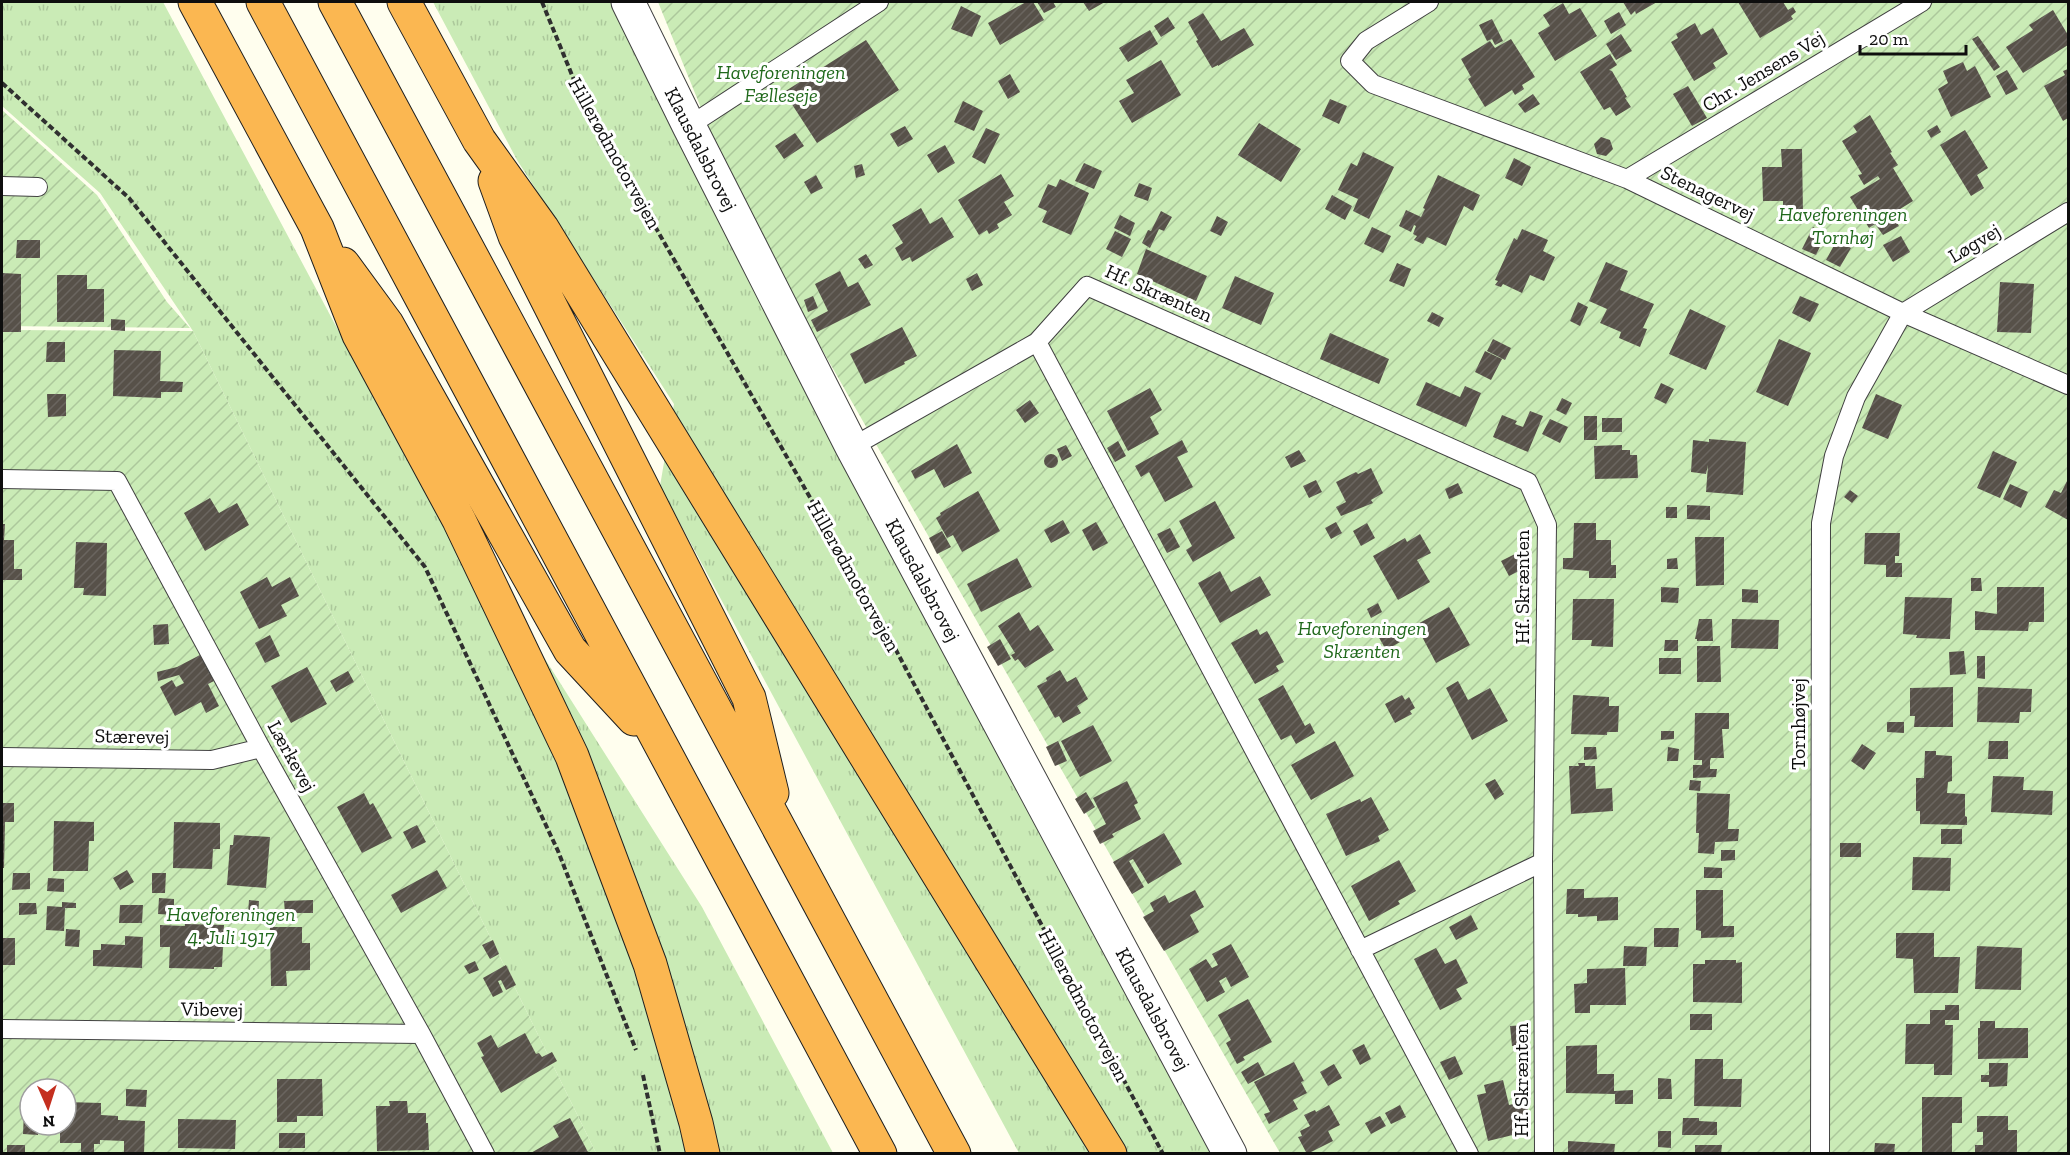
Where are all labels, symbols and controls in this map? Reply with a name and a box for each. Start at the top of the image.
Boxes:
scale bar [1860,18,1966,56]
street label: Chr. Jensens Vej [1698,25,1828,117]
text: 20 m [1869,28,1909,50]
park label: Haveforeningen Fælleseje [717,60,845,107]
street label: Hillerødmotorvejen [563,73,667,233]
street label: Klausdalsbrovej [659,83,743,215]
street label: Stenagervej [1657,160,1759,226]
park label: Haveforeningen Tornhøj [1779,202,1907,249]
street label: Løgvej [1944,218,2004,268]
street label: Hf. Skrænten [1102,259,1217,327]
street label: Hillerødmotorvejen [802,496,906,656]
street label: Klausdalsbrovej [881,514,965,646]
street label: Hf. Skrænten [1510,529,1534,644]
park label: Haveforeningen Skrænten [1298,616,1426,663]
street label: Tornhøjvej [1786,678,1810,770]
street label: Lærkevej [263,716,321,796]
street label: Stærevej [94,723,170,749]
park label: Haveforeningen 4. Juli 1917 [167,902,295,949]
street label: Hillerødmotorvejen [1034,925,1135,1086]
street label: Klausdalsbrovej [1111,943,1195,1075]
street label: Vibevej [180,996,243,1022]
street label: Hf. Skrænten [1509,1022,1533,1137]
north arrow [18,1077,78,1137]
text: N [42,1112,55,1131]

